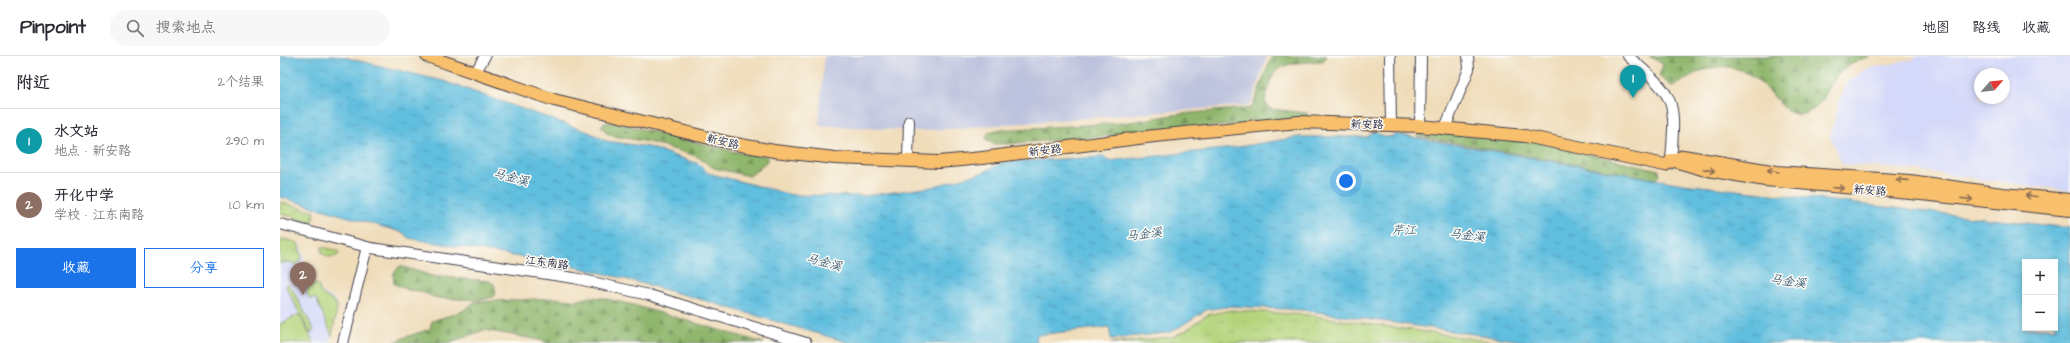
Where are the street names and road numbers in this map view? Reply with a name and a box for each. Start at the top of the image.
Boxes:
street label: 新安路 [1350,117,1384,132]
street label: 新安路 [705,130,741,153]
street label: 新安路 [1028,141,1062,160]
street label: 新安路 [1853,182,1887,199]
street label: 江东南路 [524,252,570,273]

